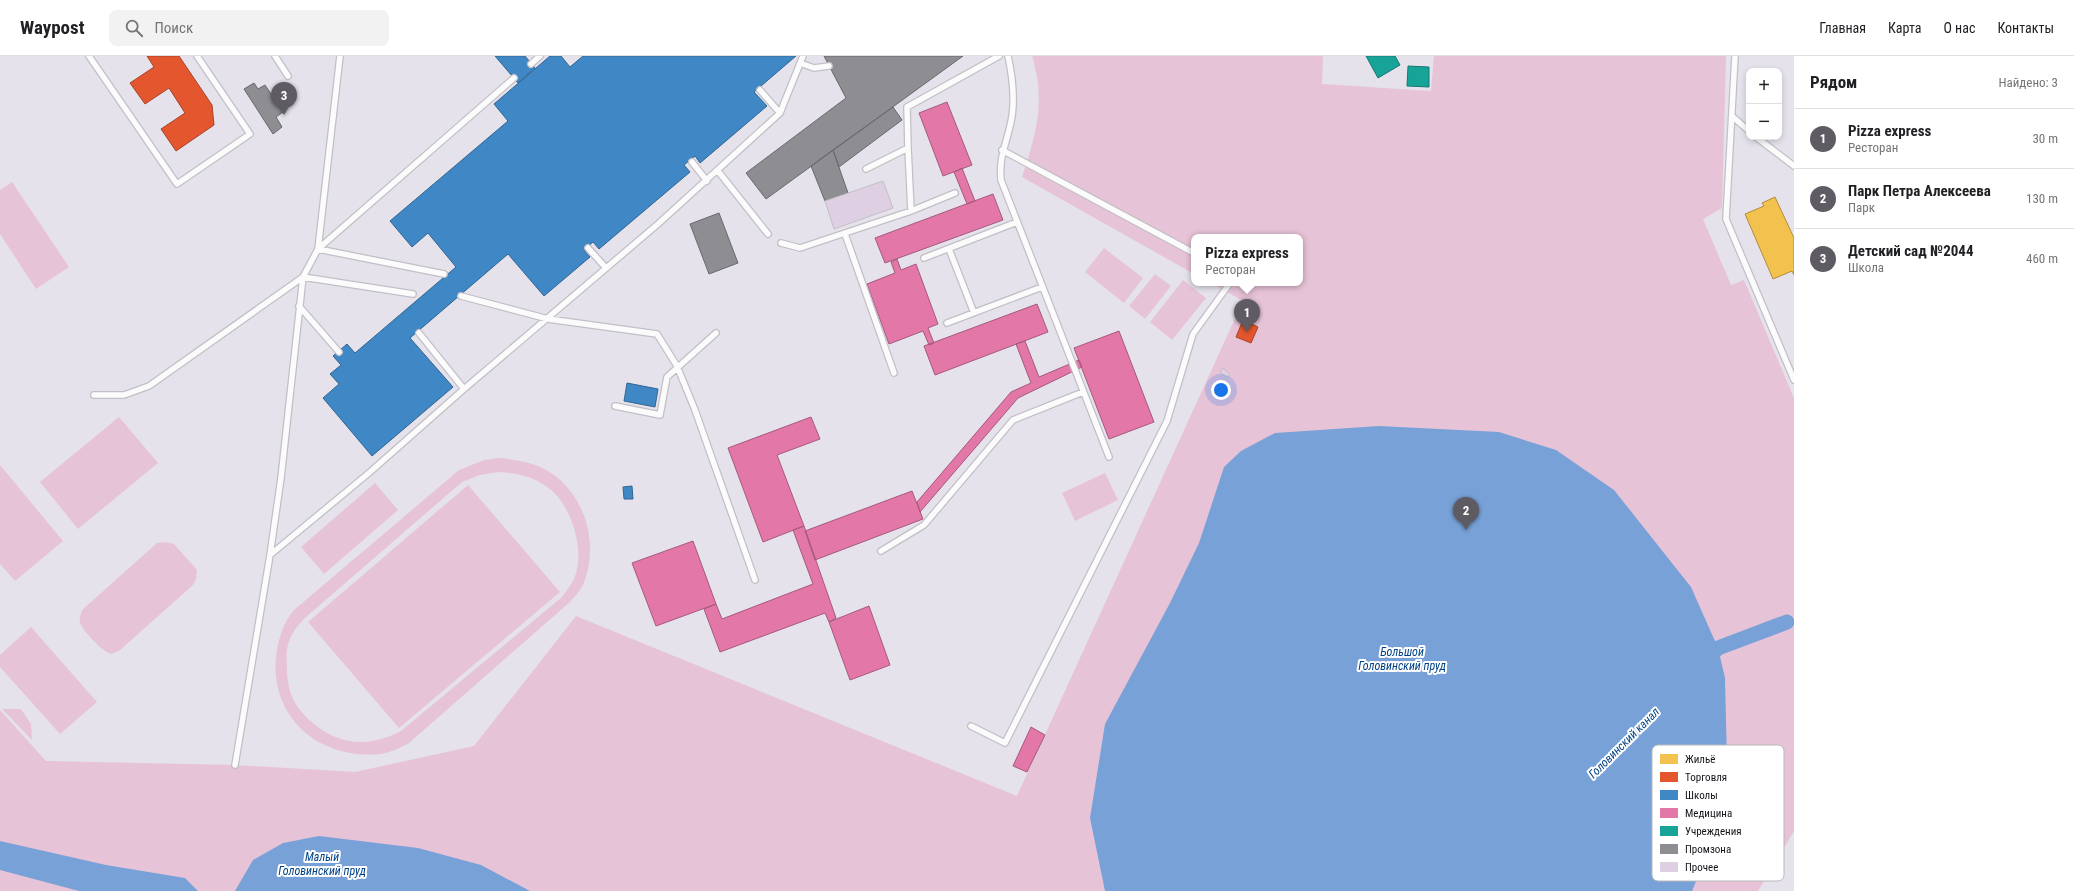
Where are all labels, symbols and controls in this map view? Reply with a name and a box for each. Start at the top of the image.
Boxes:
search box [109,10,389,46]
text: Waypost [20,16,85,39]
icon: search [123,17,145,39]
text: Поиск [155,19,193,37]
text: Главная [1819,20,1866,36]
text: Карта [1888,20,1921,36]
text: О нас [1943,20,1975,36]
text: Контакты [1997,20,2054,36]
map controls [1746,68,1782,140]
button: + [1746,68,1782,104]
text: Рядом [1810,72,1857,92]
text: Найдено: 3 [1998,75,2058,90]
pin: 3 [271,82,297,115]
button: − [1746,104,1782,140]
text: Pizza express [1848,122,1931,140]
text: 1 [1820,131,1826,146]
text: 30 m [2032,131,2058,146]
text: Ресторан [1848,140,1898,155]
text: Парк Петра Алексеева [1848,182,1991,200]
text: 2 [1820,191,1826,206]
text: 130 m [2026,191,2058,206]
text: Парк [1848,200,1875,215]
popup [1191,234,1303,286]
text: Детский сад №2044 [1848,242,1973,260]
text: Pizza express [1205,244,1289,262]
text: 3 [1820,251,1826,266]
text: 460 m [2026,251,2058,266]
text: Школа [1848,260,1884,275]
text: Ресторан [1205,262,1256,277]
pin: 1 [1234,299,1260,332]
your location [1211,380,1231,400]
pin: 2 [1453,497,1479,530]
water label: Большой Головинский пруд [1358,645,1446,673]
water label: Головинский канал [1586,705,1662,781]
legend [1652,745,1784,881]
text: Жильё [1685,753,1715,766]
text: Торговля [1685,771,1727,784]
text: Школы [1685,789,1718,802]
text: Медицина [1685,807,1732,820]
text: Учреждения [1685,825,1742,838]
text: Промзона [1685,843,1731,856]
water label: Малый Головинский пруд [278,850,366,878]
text: Прочее [1685,861,1718,874]

